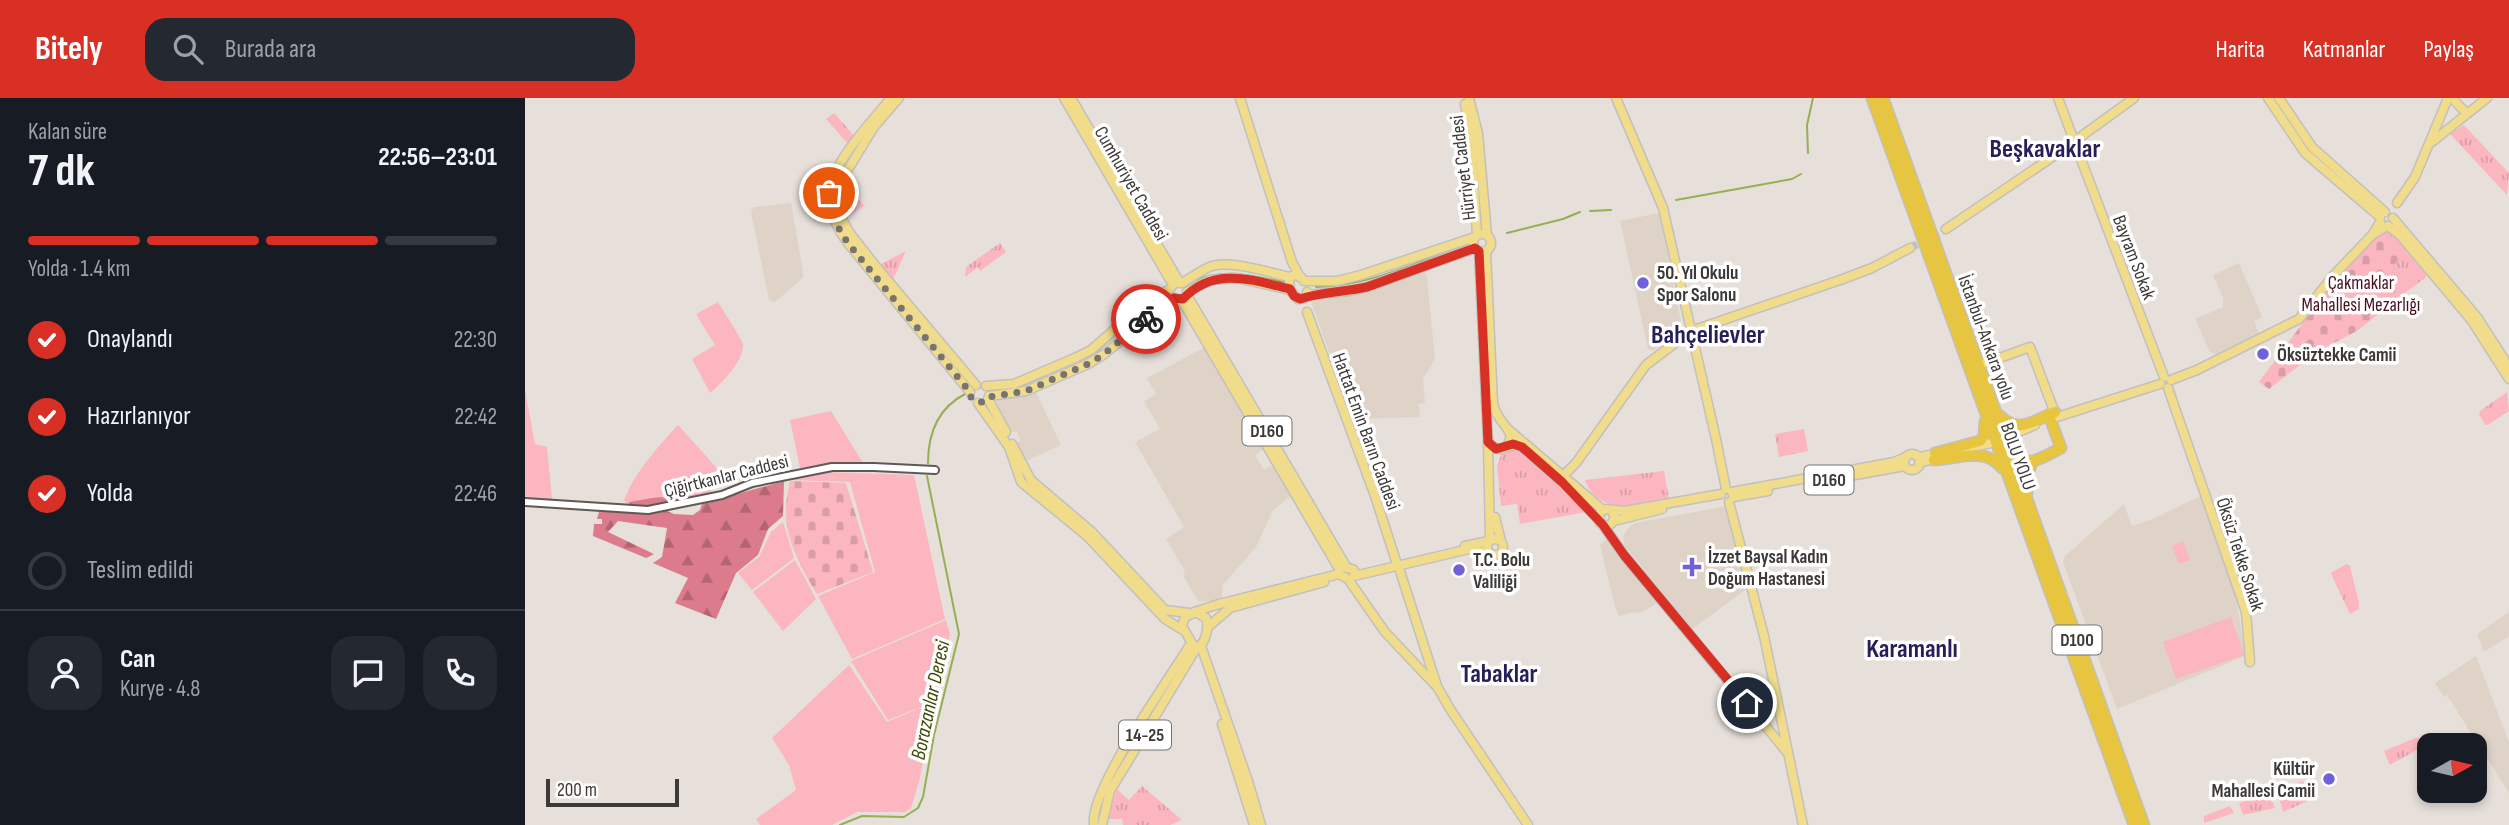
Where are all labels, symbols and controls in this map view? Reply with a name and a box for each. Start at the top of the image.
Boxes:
search box [145,18,635,81]
text: Bitely [35,29,103,69]
icon: search [169,30,207,68]
text: Burada ara [225,34,316,65]
text: Harita [2215,35,2265,64]
text: Katmanlar [2303,35,2386,64]
text: Paylaş [2424,35,2474,64]
street label: Hürriyet Caddesi [1446,114,1481,222]
text: Kalan süre [28,118,107,146]
street label: Cumhuriyet Caddesi [1089,123,1173,245]
district label: Beşkavaklar [1990,134,2100,165]
text: 22:56–23:01 [378,142,497,173]
text: 7 dk [28,144,95,199]
pin [799,163,859,223]
icon: bag [810,174,848,212]
street label: Bayram Sokak [2107,212,2160,304]
text: Yolda · 1.4 km [28,255,130,283]
place label: 50. Yıl Okulu Spor Salonu [1657,262,1738,307]
street label: İstanbul-Ankara yolu [1952,272,2019,403]
park label: Çakmaklar Mahallesi Mezarlığı [2302,272,2420,317]
marker: 50. Yıl Okulu Spor Salonu [1635,275,1651,291]
courier [1111,284,1181,354]
icon: bike [1127,300,1165,338]
district label: Bahçelievler [1651,320,1765,351]
icon: check [28,321,66,359]
text: Onaylandı [87,324,172,355]
text: 22:30 [454,326,497,354]
place label: Öksüztekke Camii [2277,344,2396,367]
marker: Öksüztekke Camii [2255,346,2271,362]
street label: Hattat Emin Barın Caddesi [1327,350,1405,513]
icon: check [28,398,66,436]
text: Hazırlanıyor [87,401,191,432]
text: 22:42 [454,403,497,431]
road number: D160 [1243,416,1291,446]
street label: BOLU YOLU [1995,420,2040,493]
street label: Çiğirtkanlar Caddesi [662,450,791,503]
road number: D160 [1805,466,1853,494]
icon: check [28,475,66,513]
text: Yolda [87,478,133,509]
text: 22:46 [454,480,497,508]
street label: Öksüz Tekke Sokak [2210,495,2269,615]
place label: İzzet Baysal Kadın Doğum Hastanesi [1708,546,1828,591]
place label: T.C. Bolu Valiliği [1473,549,1530,594]
text: Teslim edildi [87,555,193,586]
marker: İzzet Baysal Kadın Doğum Hastanesi [1682,557,1702,577]
marker: T.C. Bolu Valiliği [1451,562,1467,578]
road number: D100 [2053,626,2101,654]
district label: Karamanlı [1866,634,1958,665]
button: person [28,636,102,710]
button: chat [331,636,405,710]
button: phone [423,636,497,710]
water label: Borazanlar Deresi [906,637,956,762]
text: Can [120,644,155,675]
district label: Tabaklar [1460,659,1538,690]
pin [1717,673,1777,733]
text: Kurye · 4.8 [120,675,200,703]
icon: home [1728,684,1766,722]
road number: 14-25 [1119,720,1171,750]
north arrow [2417,733,2487,803]
map controls [2417,733,2487,803]
place label: Kültür Mahallesi Camii [2211,758,2315,803]
marker: Kültür Mahallesi Camii [2321,771,2337,787]
scale bar [546,776,679,808]
text: 200 m [557,779,597,802]

